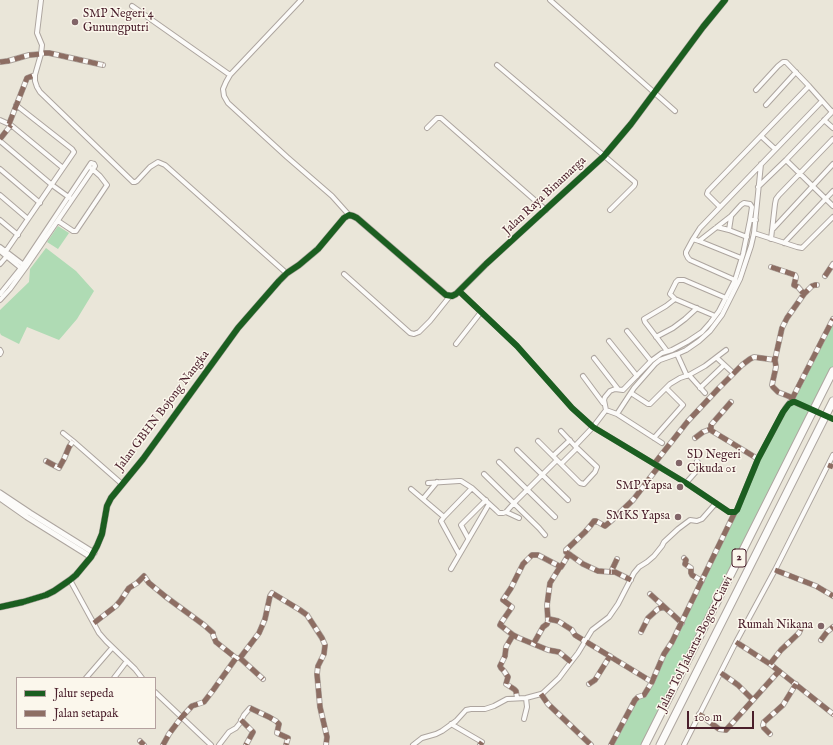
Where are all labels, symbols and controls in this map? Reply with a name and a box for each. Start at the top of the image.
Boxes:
place label: SMP Negeri 4 Gunungputri [83,8,154,36]
marker: SMP Negeri 4 Gunungputri [70,17,80,27]
street label: Jalan Raya Binamarga [500,154,590,238]
street label: Jalan GBHN Bojong Nangka [113,348,213,474]
place label: SD Negeri Cikuda 01 [687,449,741,477]
marker: SD Negeri Cikuda 01 [674,458,684,468]
place label: SMP Yapsa [616,480,672,494]
marker: SMP Yapsa [675,482,685,492]
place label: SMKS Yapsa [606,510,670,524]
marker: SMKS Yapsa [673,512,683,522]
road number: 2 [732,549,746,567]
street label: Jalan Tol Jakarta–Bogor–Ciawi [656,574,736,714]
place label: Rumah Nikana [738,619,813,633]
marker: Rumah Nikana [816,621,826,631]
legend [16,677,156,729]
text: Jalur sepeda [54,686,114,701]
scale bar [689,703,756,729]
text: Jalan setapak [54,706,118,721]
text: 100 m [694,710,722,725]

